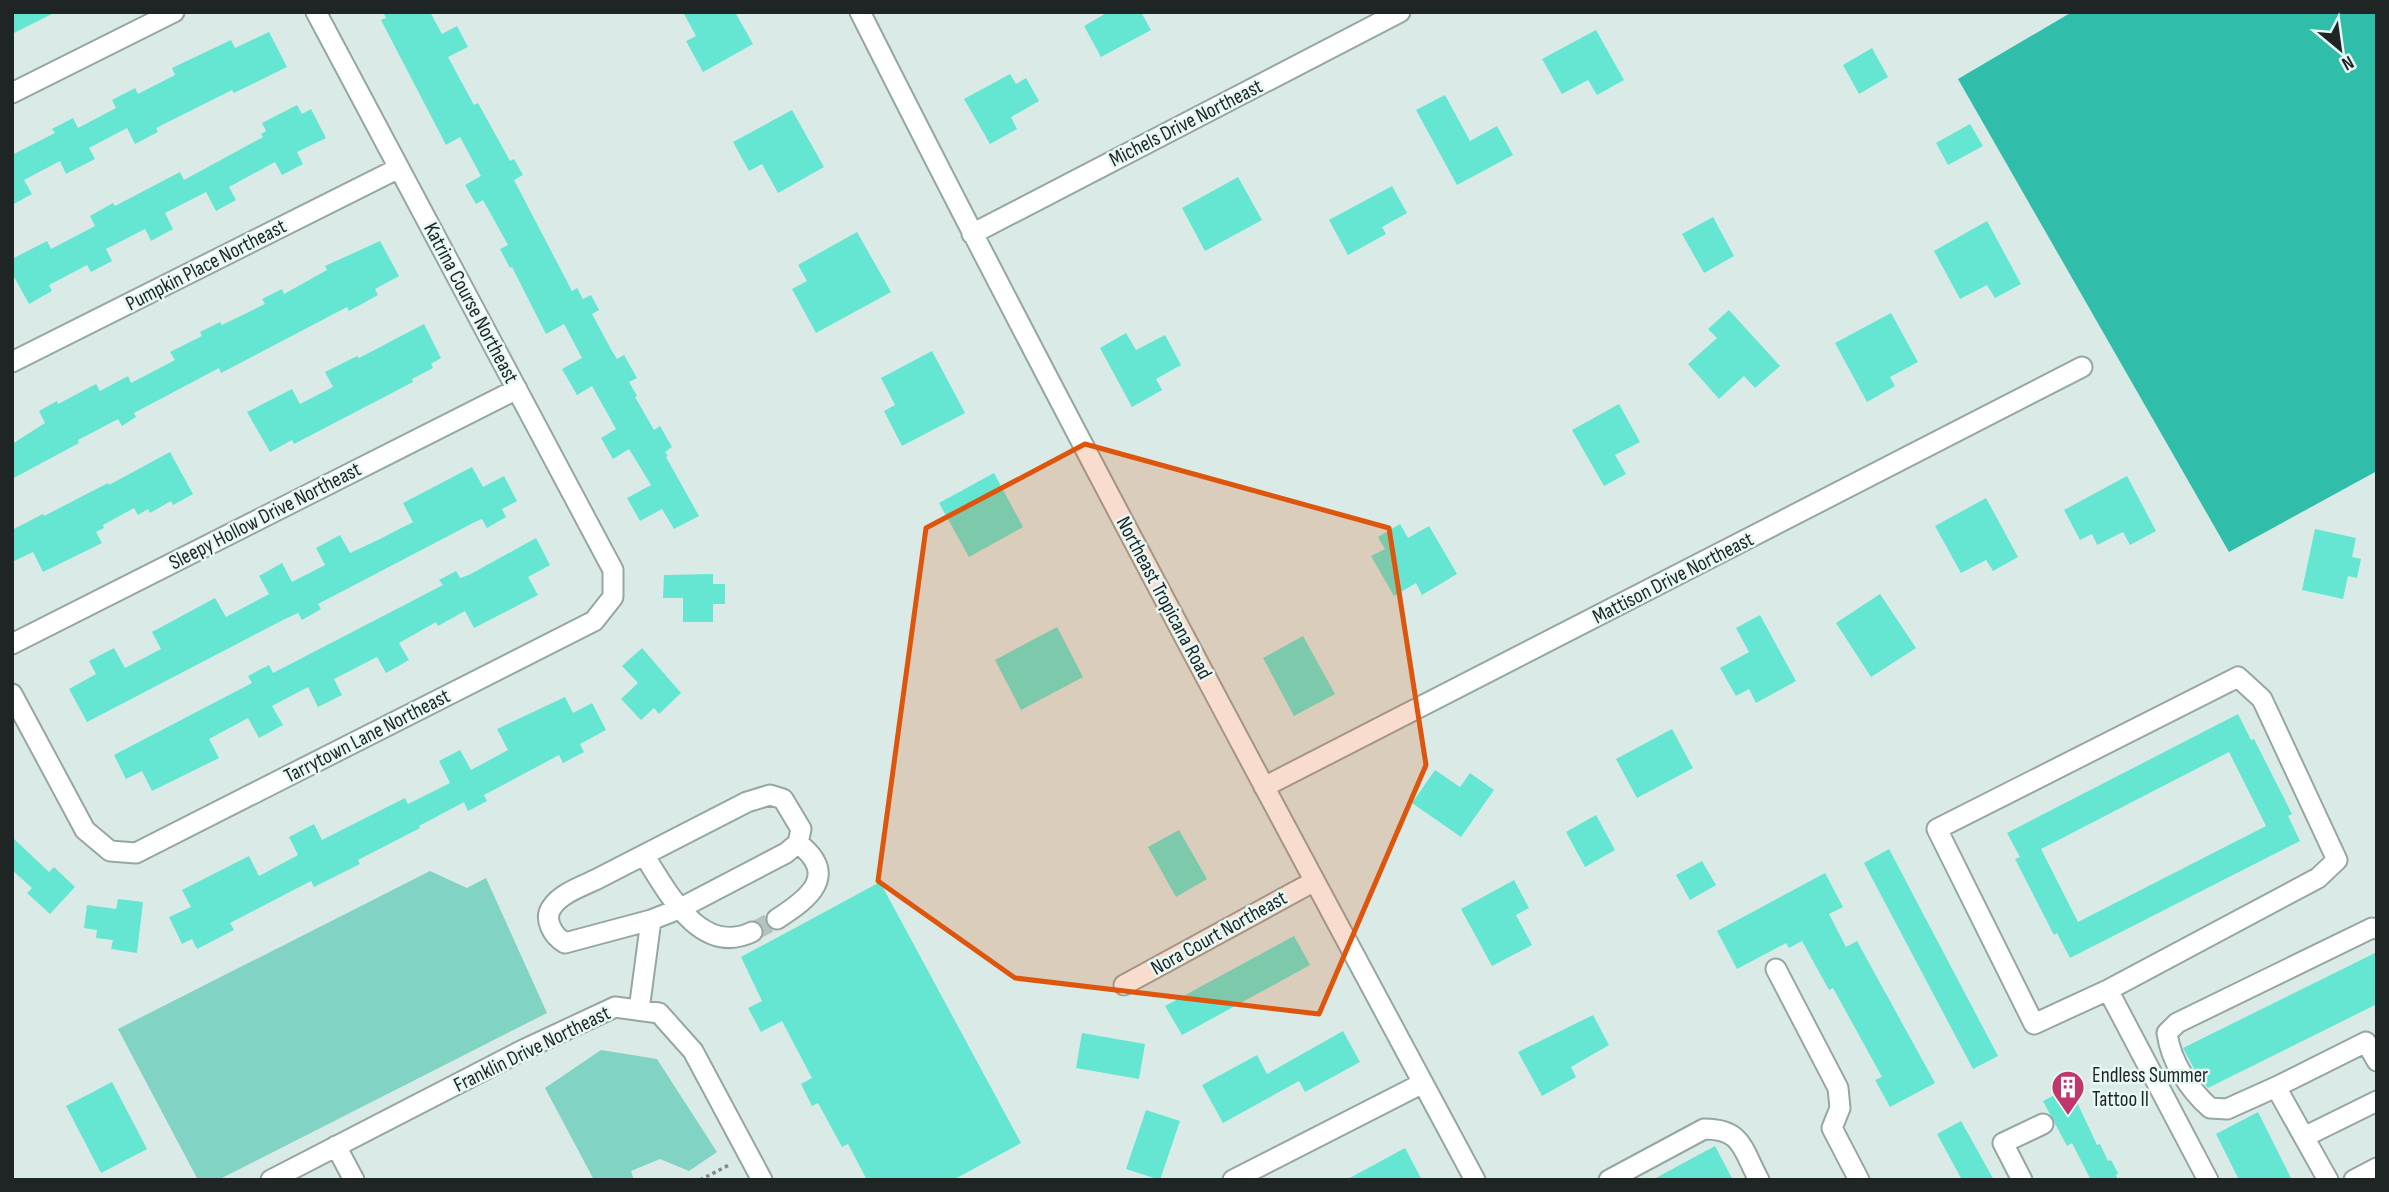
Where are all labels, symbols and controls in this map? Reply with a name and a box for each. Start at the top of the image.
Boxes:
north arrow [2305,14,2375,84]
text: N [2337,50,2358,75]
street label: Michels Drive Northeast [1105,74,1267,172]
street label: Pumpkin Place Northeast [122,214,290,316]
street label: Katrina Course Northeast [418,218,524,388]
street label: Sleepy Hollow Drive Northeast [165,457,365,575]
street label: Northeast Tropicana Road [1111,512,1217,684]
street label: Mattison Drive Northeast [1588,527,1758,629]
street label: Tarrytown Lane Northeast [280,683,454,789]
street label: Nora Court Northeast [1147,885,1291,981]
street label: Franklin Drive Northeast [450,1000,614,1098]
place label: Endless Summer Tattoo II [2092,1063,2208,1112]
building icon: Endless Summer Tattoo II [2049,1068,2087,1117]

